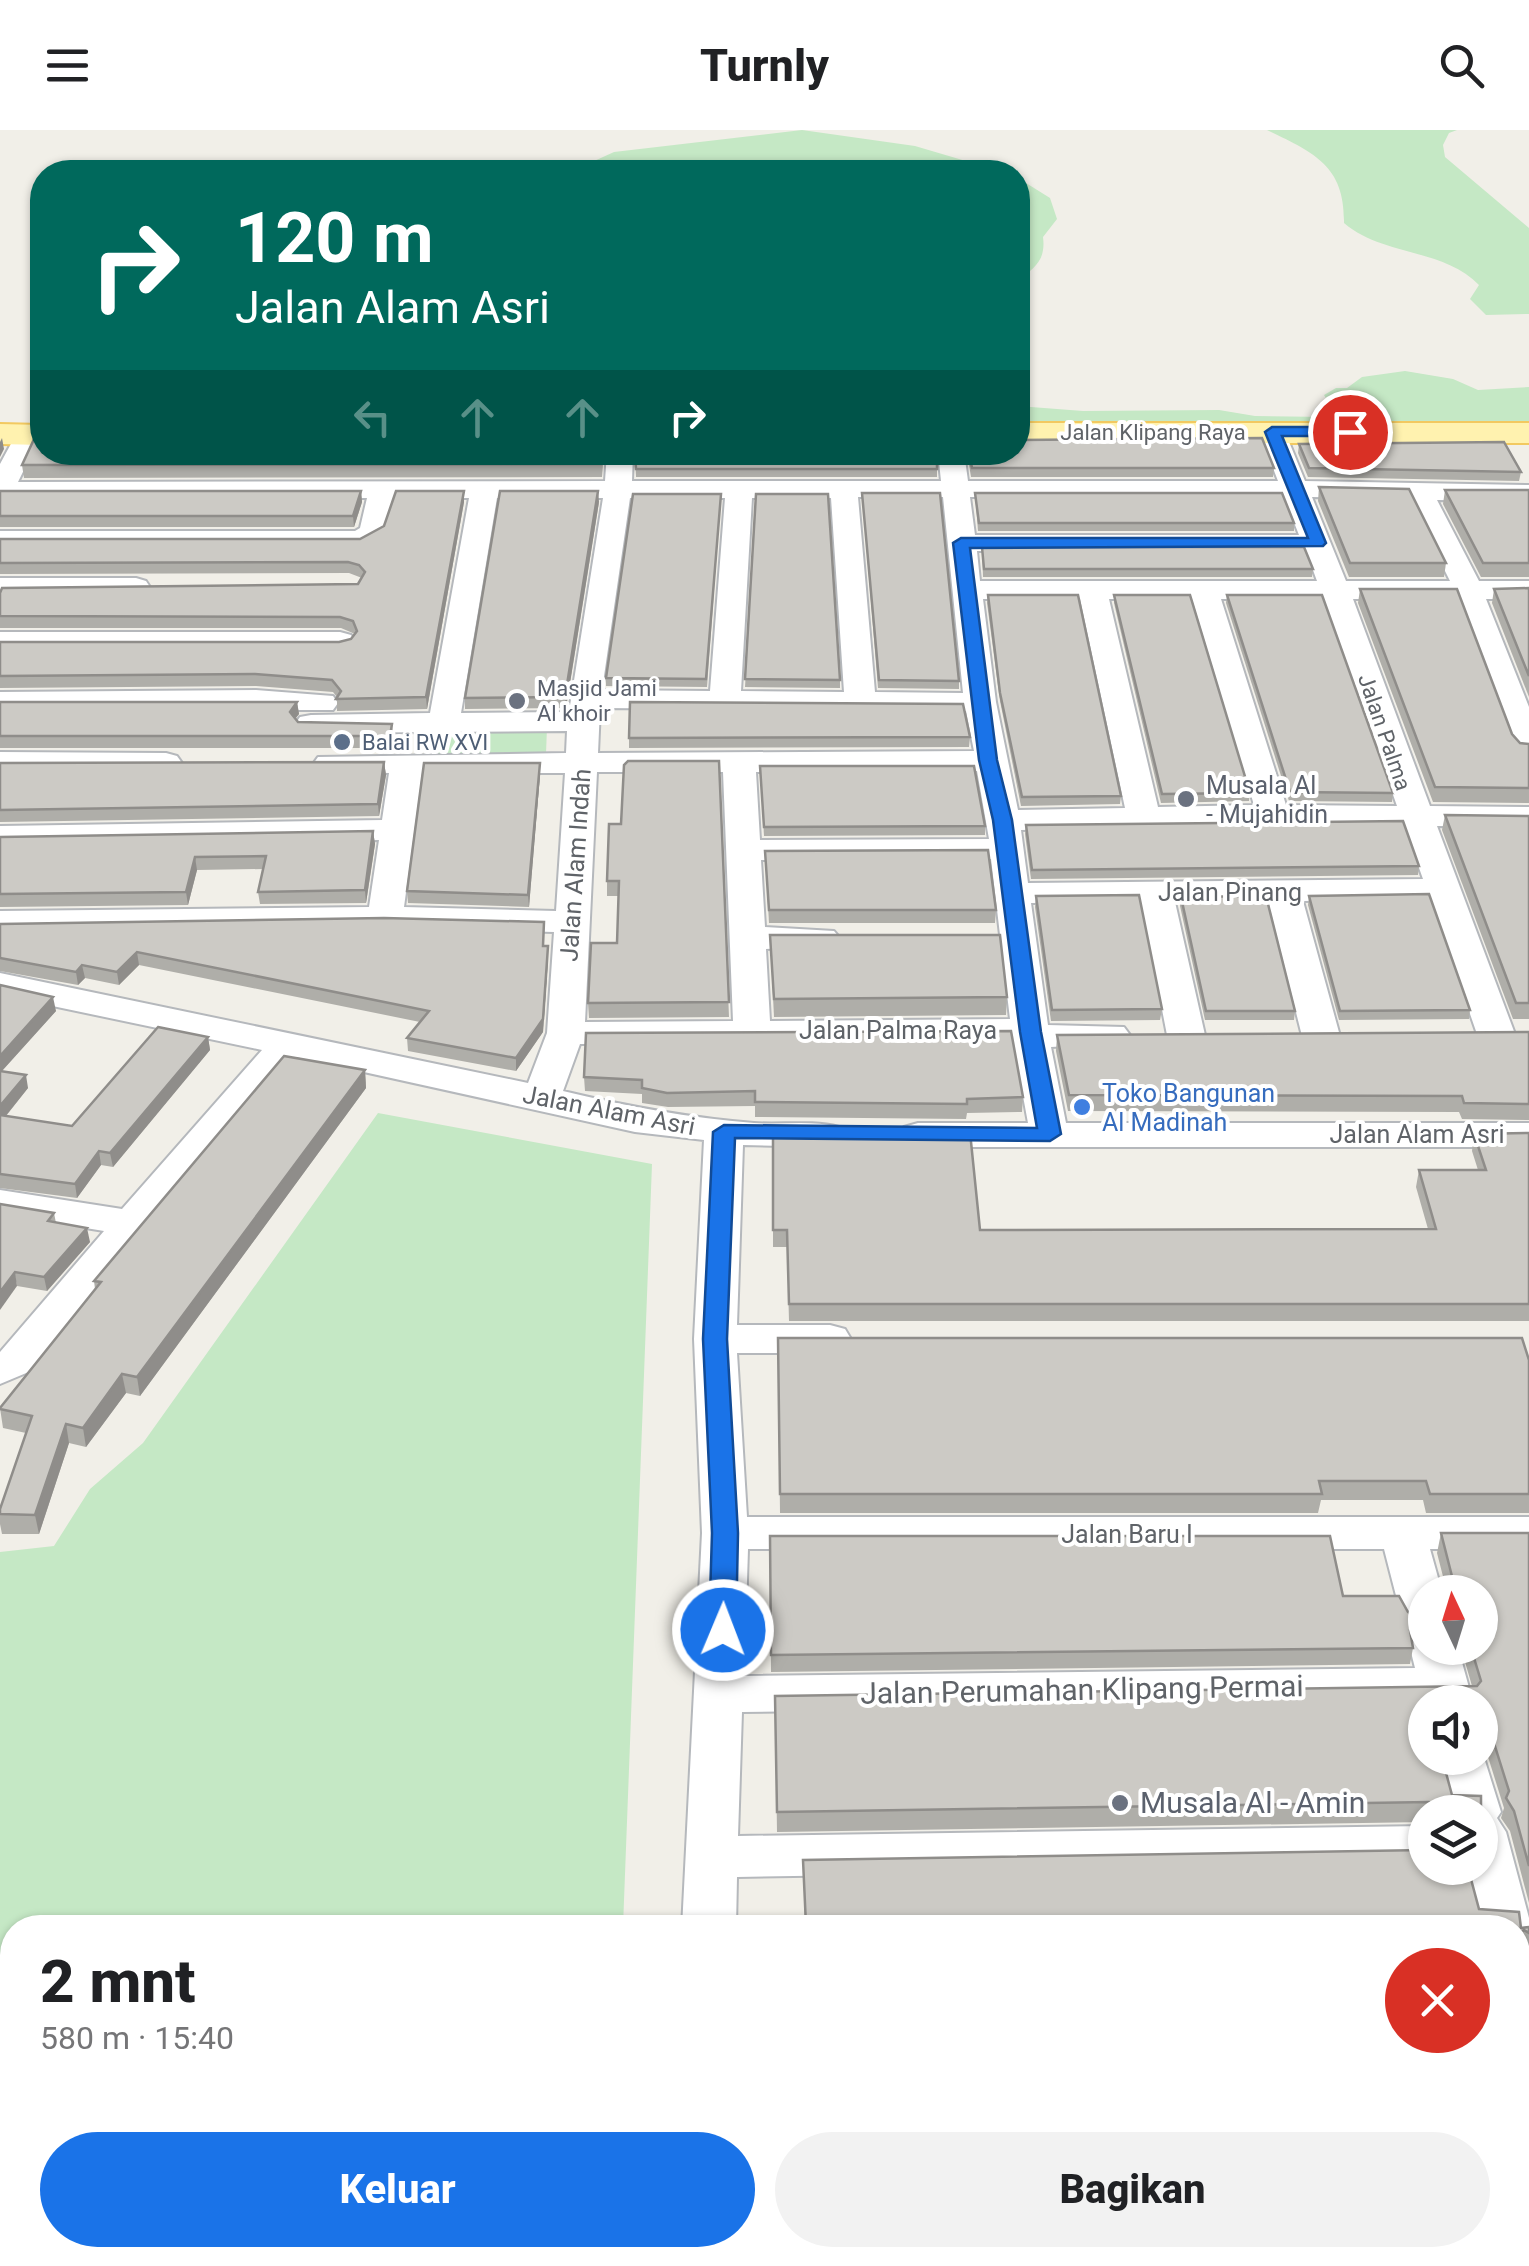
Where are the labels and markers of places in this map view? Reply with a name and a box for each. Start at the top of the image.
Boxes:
pin [1308,390,1393,475]
place label: Masjid Jami Al khoir [537,676,657,726]
marker: Masjid Jami Al khoir [506,690,528,712]
place label: Balai RW XVI [362,730,488,755]
marker: Balai RW XVI [331,731,353,753]
place label: Musala Al - Mujahidin [1206,771,1328,829]
marker: Musala Al - Mujahidin [1175,788,1197,810]
place label: Toko Bangunan Al Madinah [1102,1079,1275,1137]
marker: Toko Bangunan Al Madinah [1071,1096,1093,1118]
place label: Musala Al - Amin [1140,1785,1365,1820]
marker: Musala Al - Amin [1109,1792,1131,1814]

